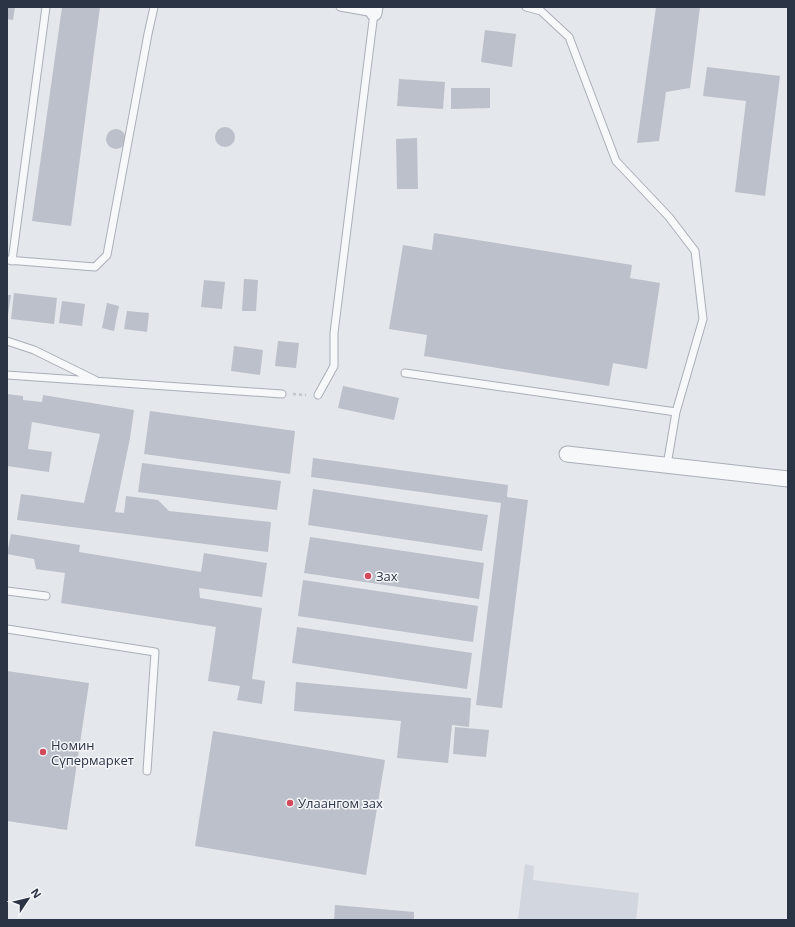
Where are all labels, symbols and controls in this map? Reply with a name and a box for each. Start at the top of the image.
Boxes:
place label: Зах [376,567,398,585]
marker: Зах [363,571,373,581]
place label: Номин Сүпермаркет [51,736,134,769]
marker: Номин Сүпермаркет [38,747,48,757]
place label: Улаангом зах [298,794,383,812]
marker: Улаангом зах [285,798,295,808]
north arrow [8,879,48,919]
text: N [28,885,45,901]

